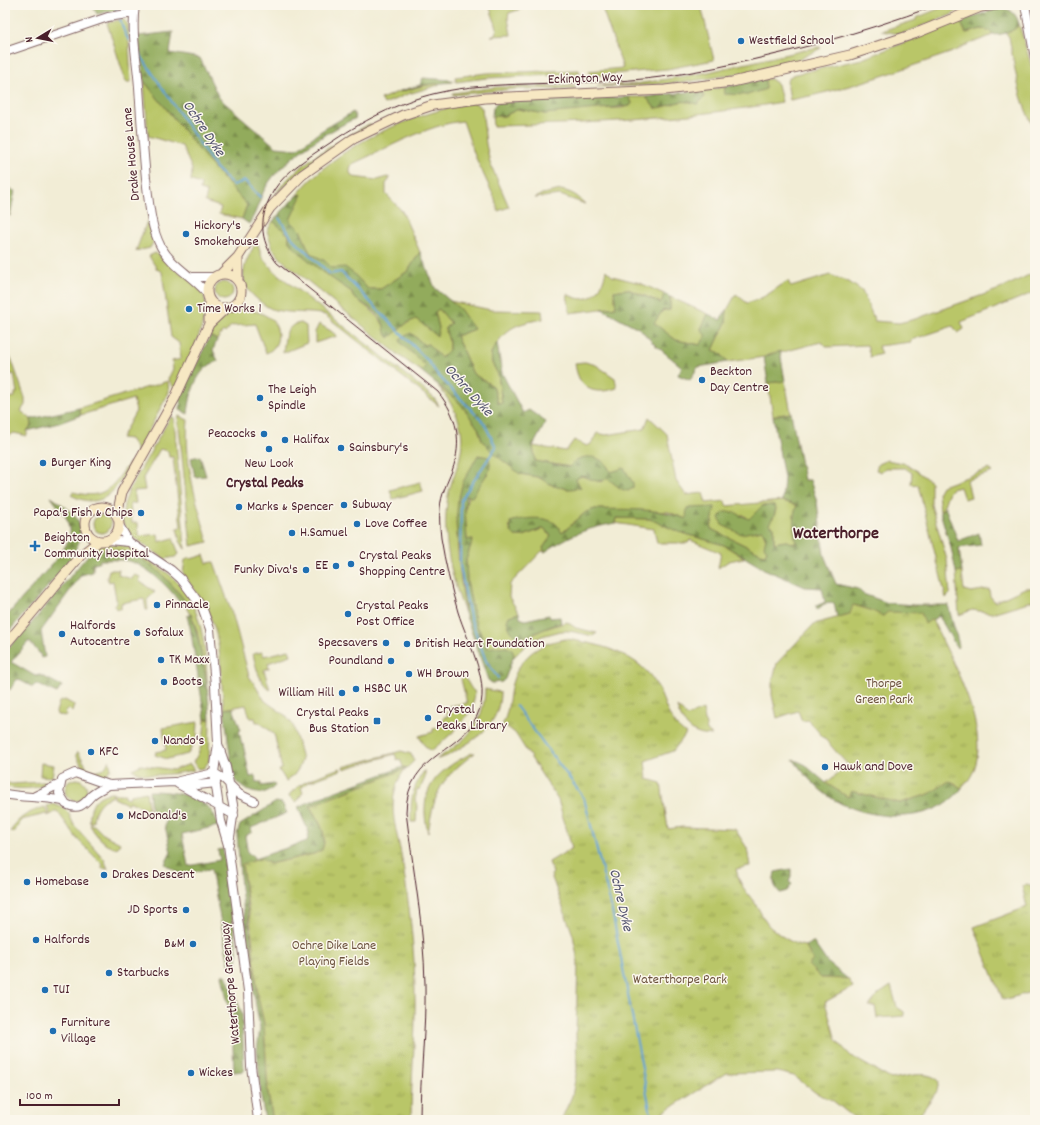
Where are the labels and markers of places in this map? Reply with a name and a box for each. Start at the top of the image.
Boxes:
place label: Westfield School [749,31,835,51]
marker: Westfield School [736,36,746,46]
place label: Hickory's Smokehouse [194,216,259,252]
marker: Hickory's Smokehouse [181,229,191,239]
place label: Time Works 1 [197,299,262,319]
marker: Time Works 1 [184,304,194,314]
place label: Beckton Day Centre [710,362,769,398]
marker: Beckton Day Centre [697,375,707,385]
place label: The Leigh Spindle [268,380,316,416]
marker: The Leigh Spindle [255,393,265,403]
place label: Peacocks [208,424,256,444]
marker: Peacocks [259,429,269,439]
place label: Halifax [293,430,329,450]
marker: Halifax [280,435,290,445]
place label: Sainsbury's [349,438,408,458]
marker: Sainsbury's [336,443,346,453]
marker: New Look [264,444,274,454]
place label: Burger King [51,453,111,473]
place label: New Look [244,454,294,474]
marker: Burger King [38,458,48,468]
place label: Subway [352,495,392,515]
place label: Marks & Spencer [247,497,334,517]
marker: Subway [339,500,349,510]
marker: Marks & Spencer [234,502,244,512]
place label: Papa's Fish & Chips [33,503,133,523]
marker: Papa's Fish & Chips [136,508,146,518]
place label: Love Coffee [365,514,427,534]
marker: Love Coffee [352,519,362,529]
place label: H.Samuel [300,523,348,543]
place label: Beighton Community Hospital [44,528,150,564]
marker: H.Samuel [287,528,297,538]
marker: Beighton Community Hospital [29,540,41,552]
place label: Crystal Peaks Shopping Centre [359,546,445,582]
place label: EE [315,556,329,576]
marker: Crystal Peaks Shopping Centre [346,559,356,569]
place label: Funky Diva's [234,560,298,580]
marker: EE [331,561,341,571]
marker: Funky Diva's [301,565,311,575]
place label: Pinnacle [165,595,209,615]
place label: Crystal Peaks Post Office [356,596,429,632]
marker: Pinnacle [152,600,162,610]
marker: Crystal Peaks Post Office [343,609,353,619]
place label: Halfords Autocentre [70,616,130,652]
place label: Sofalux [145,623,183,643]
marker: Sofalux [132,628,142,638]
marker: Halfords Autocentre [57,629,67,639]
place label: Specsavers [318,633,378,653]
place label: British Heart Foundation [415,634,545,654]
marker: Specsavers [381,638,391,648]
marker: British Heart Foundation [402,639,412,649]
place label: TK Maxx [169,650,209,670]
place label: Poundland [328,651,383,671]
marker: TK Maxx [156,655,166,665]
marker: Poundland [386,656,396,666]
place label: WH Brown [417,664,469,684]
marker: WH Brown [404,669,414,679]
place label: Boots [172,672,202,692]
marker: Boots [159,677,169,687]
place label: HSBC UK [364,679,408,699]
place label: William Hill [278,683,335,703]
marker: HSBC UK [351,684,361,694]
marker: William Hill [337,688,347,698]
place label: Crystal Peaks Library [436,700,507,736]
place label: Crystal Peaks Bus Station [296,703,369,739]
marker: Crystal Peaks Library [423,713,433,723]
marker: Crystal Peaks Bus Station [372,716,382,726]
place label: Nando's [163,731,205,751]
marker: Nando's [150,736,160,746]
place label: KFC [99,742,119,762]
marker: KFC [86,747,96,757]
place label: Hawk and Dove [833,757,913,777]
marker: Hawk and Dove [820,762,830,772]
place label: McDonald's [128,806,187,826]
marker: McDonald's [115,811,125,821]
place label: Drakes Descent [112,865,195,885]
marker: Drakes Descent [99,870,109,880]
place label: Homebase [35,872,89,892]
marker: Homebase [22,877,32,887]
place label: JD Sports [127,900,178,920]
marker: JD Sports [181,905,191,915]
place label: Halfords [44,930,90,950]
place label: B&M [164,934,185,954]
marker: Halfords [31,935,41,945]
marker: B&M [188,939,198,949]
place label: Starbucks [117,963,170,983]
marker: Starbucks [104,968,114,978]
place label: TUI [53,980,70,1000]
marker: TUI [40,985,50,995]
place label: Furniture Village [61,1013,110,1049]
marker: Furniture Village [48,1026,58,1036]
place label: Wickes [199,1063,233,1083]
marker: Wickes [186,1068,196,1078]

